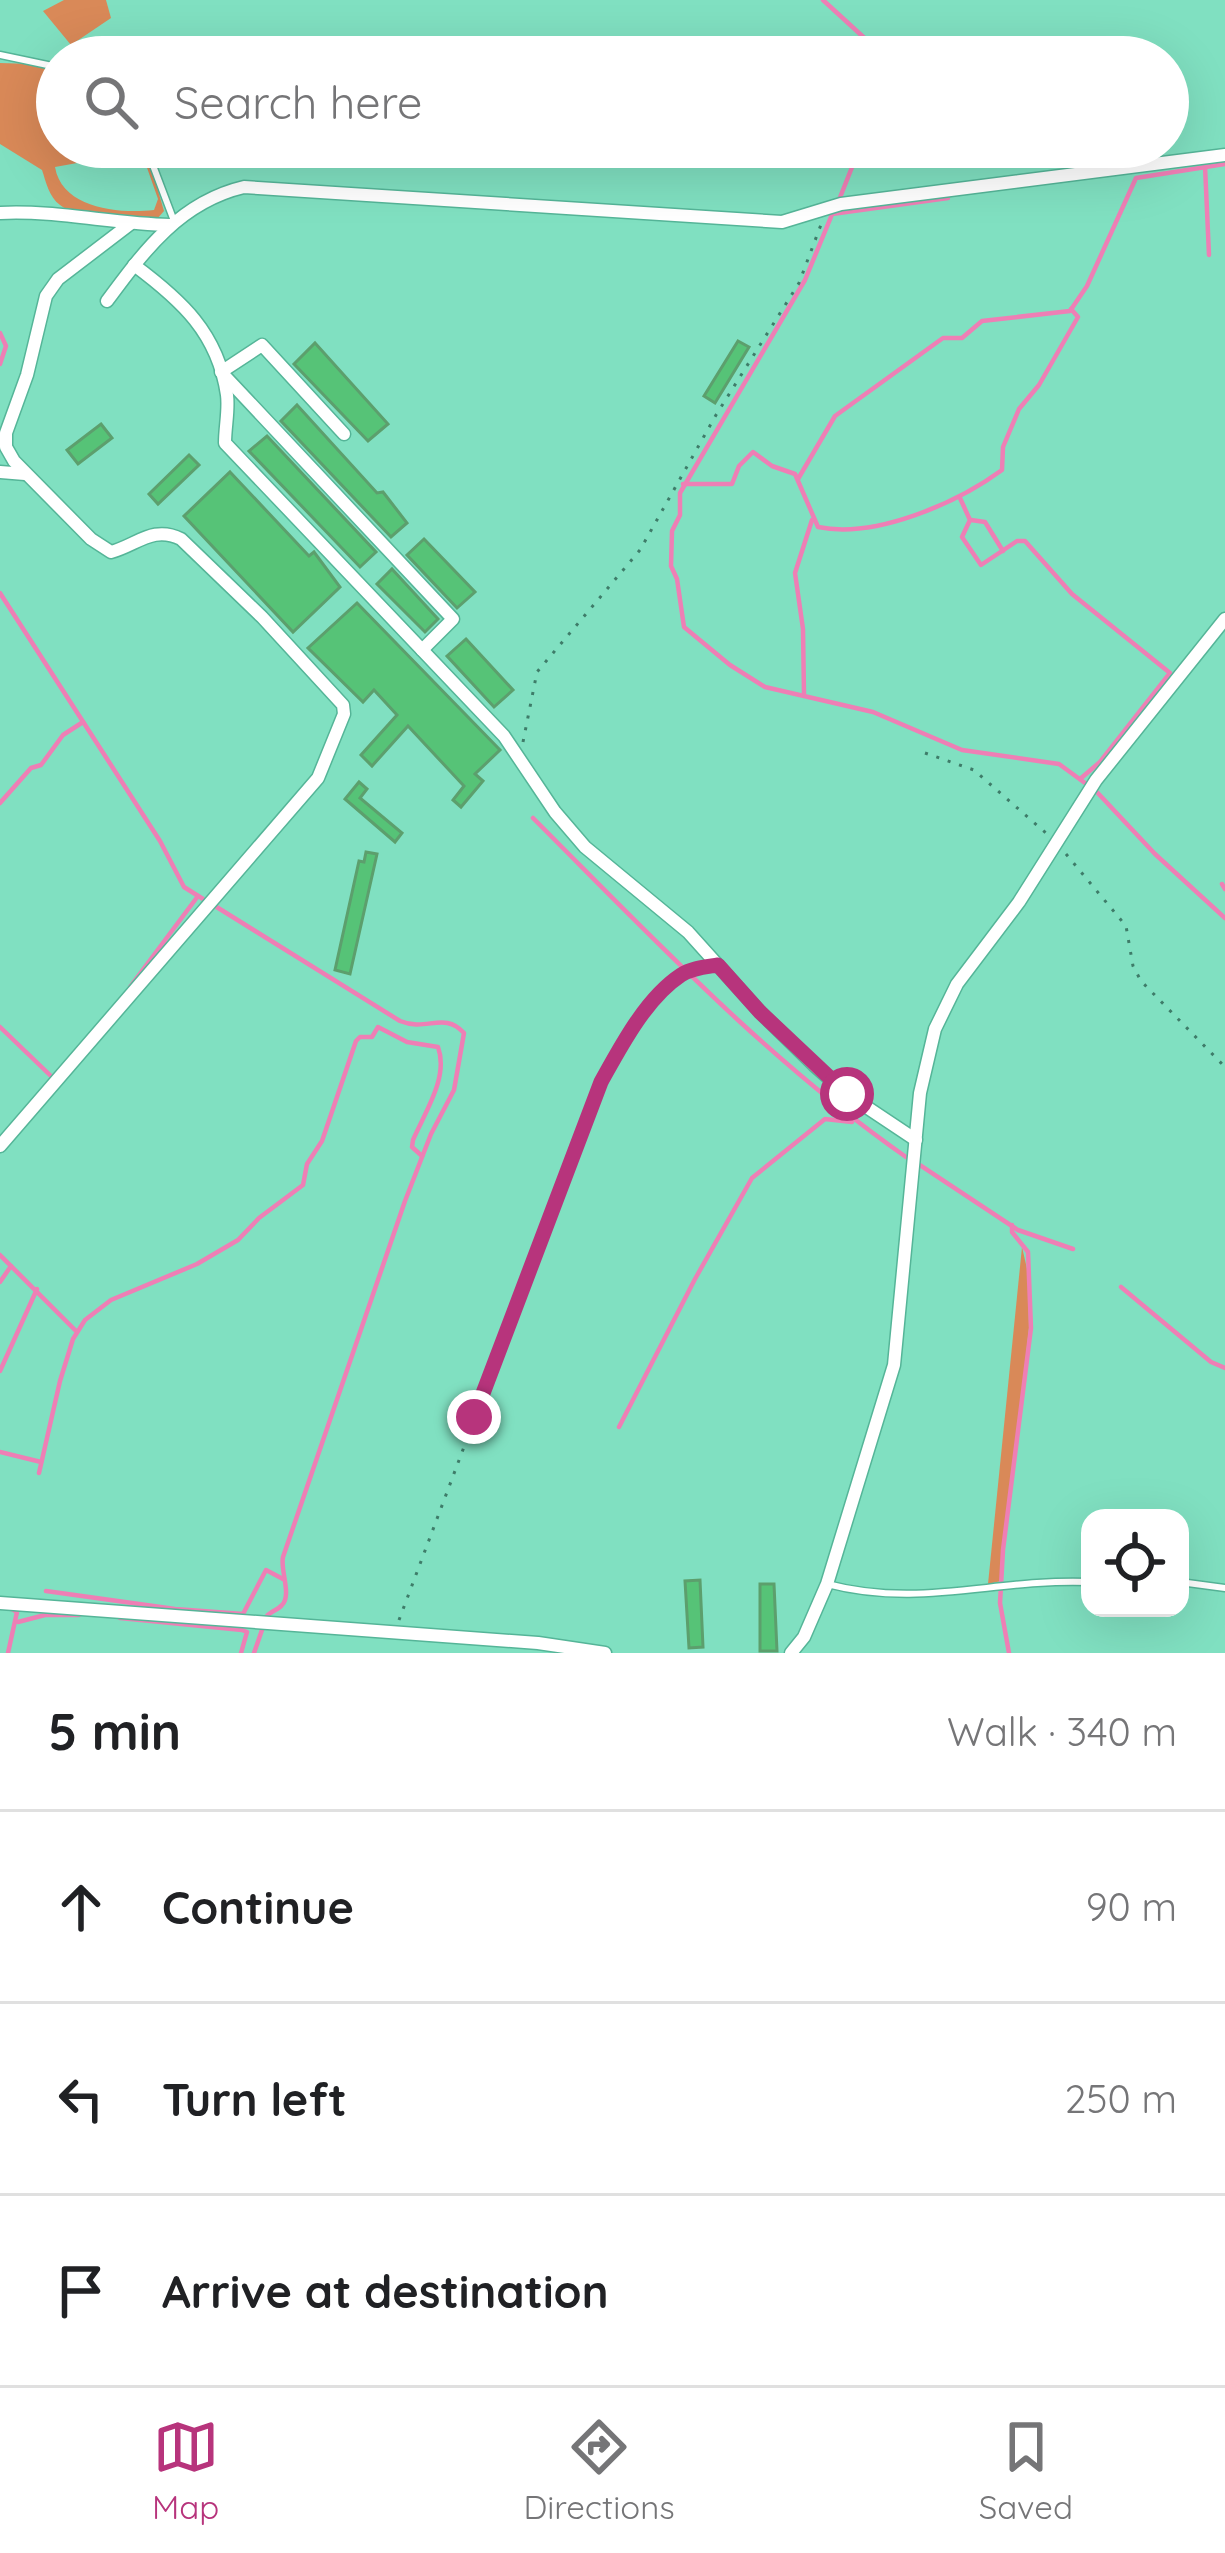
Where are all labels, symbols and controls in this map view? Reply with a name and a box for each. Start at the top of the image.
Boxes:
search box [36,36,1189,168]
icon: search [78,69,144,135]
text: Search here [174,74,422,130]
route start [820,1067,874,1121]
route end [447,1390,501,1444]
map controls [1081,1509,1189,1617]
button: locate [1081,1509,1189,1617]
text: 5 min [48,1699,181,1763]
text: Walk · 340 m [947,1707,1177,1756]
icon: ahead [48,1874,114,1940]
text: Continue [162,1879,354,1935]
text: 90 m [1086,1882,1177,1931]
icon: left [48,2066,114,2132]
text: Turn left [162,2071,347,2127]
text: 250 m [1065,2074,1177,2123]
icon: arrive [48,2258,114,2324]
text: Arrive at destination [162,2263,608,2319]
tab: Map [152,2414,219,2527]
tab: Directions [523,2414,675,2527]
tab: Saved [979,2414,1073,2527]

